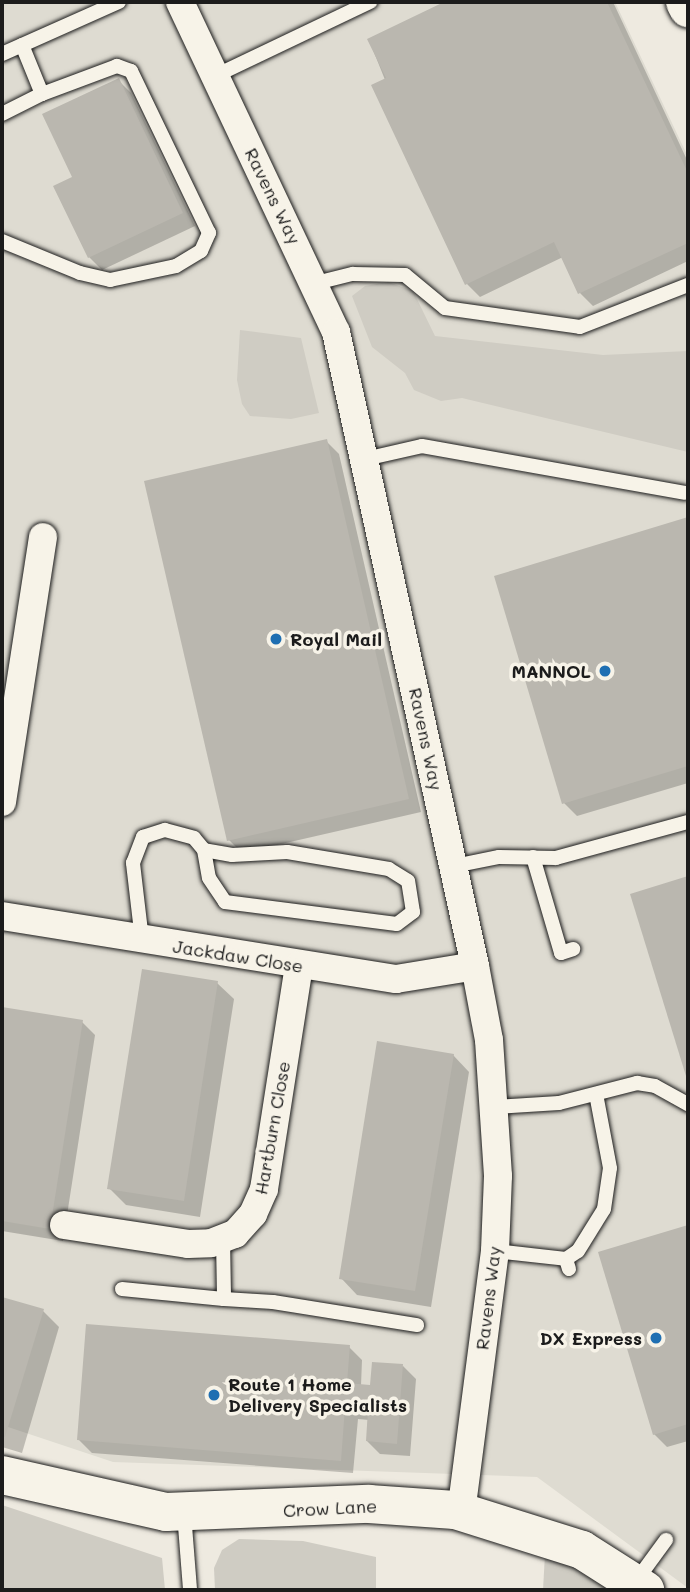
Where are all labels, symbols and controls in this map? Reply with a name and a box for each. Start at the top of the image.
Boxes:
street label: Ravens Way [240,144,306,248]
place label: Royal Mail [290,628,382,650]
marker: Royal Mail [268,631,284,647]
place label: MANNOL [512,660,591,682]
marker: MANNOL [597,663,613,679]
street label: Ravens Way [405,686,447,792]
street label: Jackdaw Close [171,935,305,977]
street label: Hartburn Close [250,1060,294,1196]
street label: Ravens Way [471,1245,505,1351]
place label: DX Express [540,1327,642,1349]
marker: DX Express [648,1330,664,1346]
place label: Route 1 Home Delivery Specialists [228,1374,407,1416]
marker: Route 1 Home Delivery Specialists [206,1387,222,1403]
street label: Crow Lane [282,1495,378,1521]

